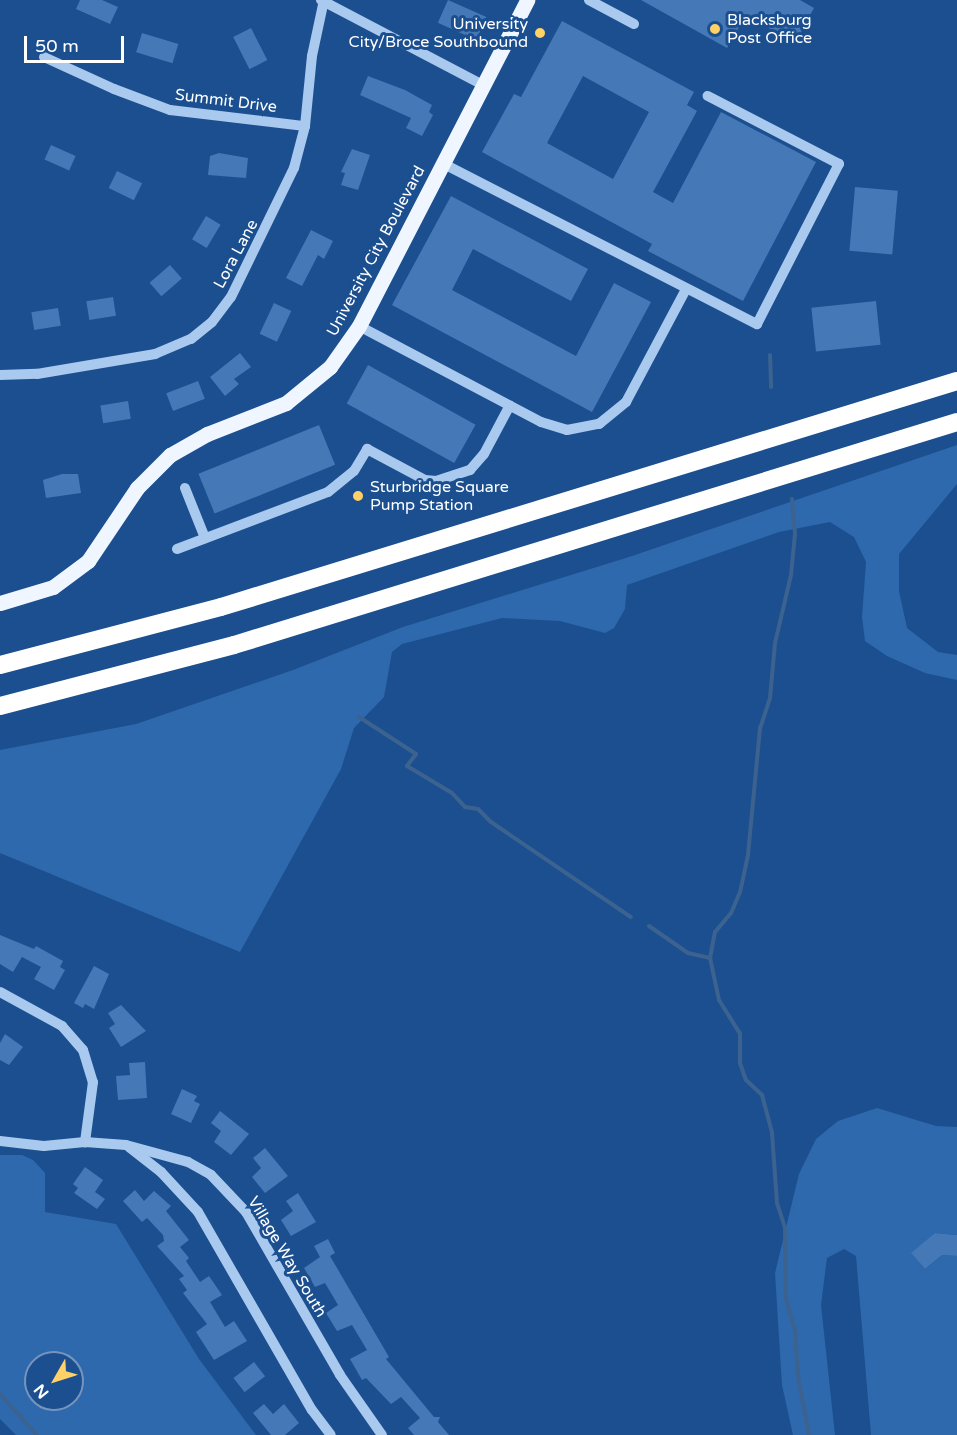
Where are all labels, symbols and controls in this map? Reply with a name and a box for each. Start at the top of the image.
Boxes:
place label: Blacksburg Post Office [727,10,812,48]
place label: University City/Broce Southbound [349,14,528,52]
marker: Blacksburg Post Office [708,22,722,36]
scale bar [27,24,128,62]
marker: University City/Broce Southbound [533,26,547,40]
text: 50 m [35,35,79,57]
street label: Summit Drive [174,85,278,117]
street label: University City Boulevard [323,163,429,339]
street label: Lora Lane [210,216,262,292]
place label: Sturbridge Square Pump Station [370,477,509,515]
marker: Sturbridge Square Pump Station [351,489,365,503]
street label: Village Way South [243,1193,331,1321]
north arrow [24,1351,84,1411]
text: N [30,1380,53,1402]

